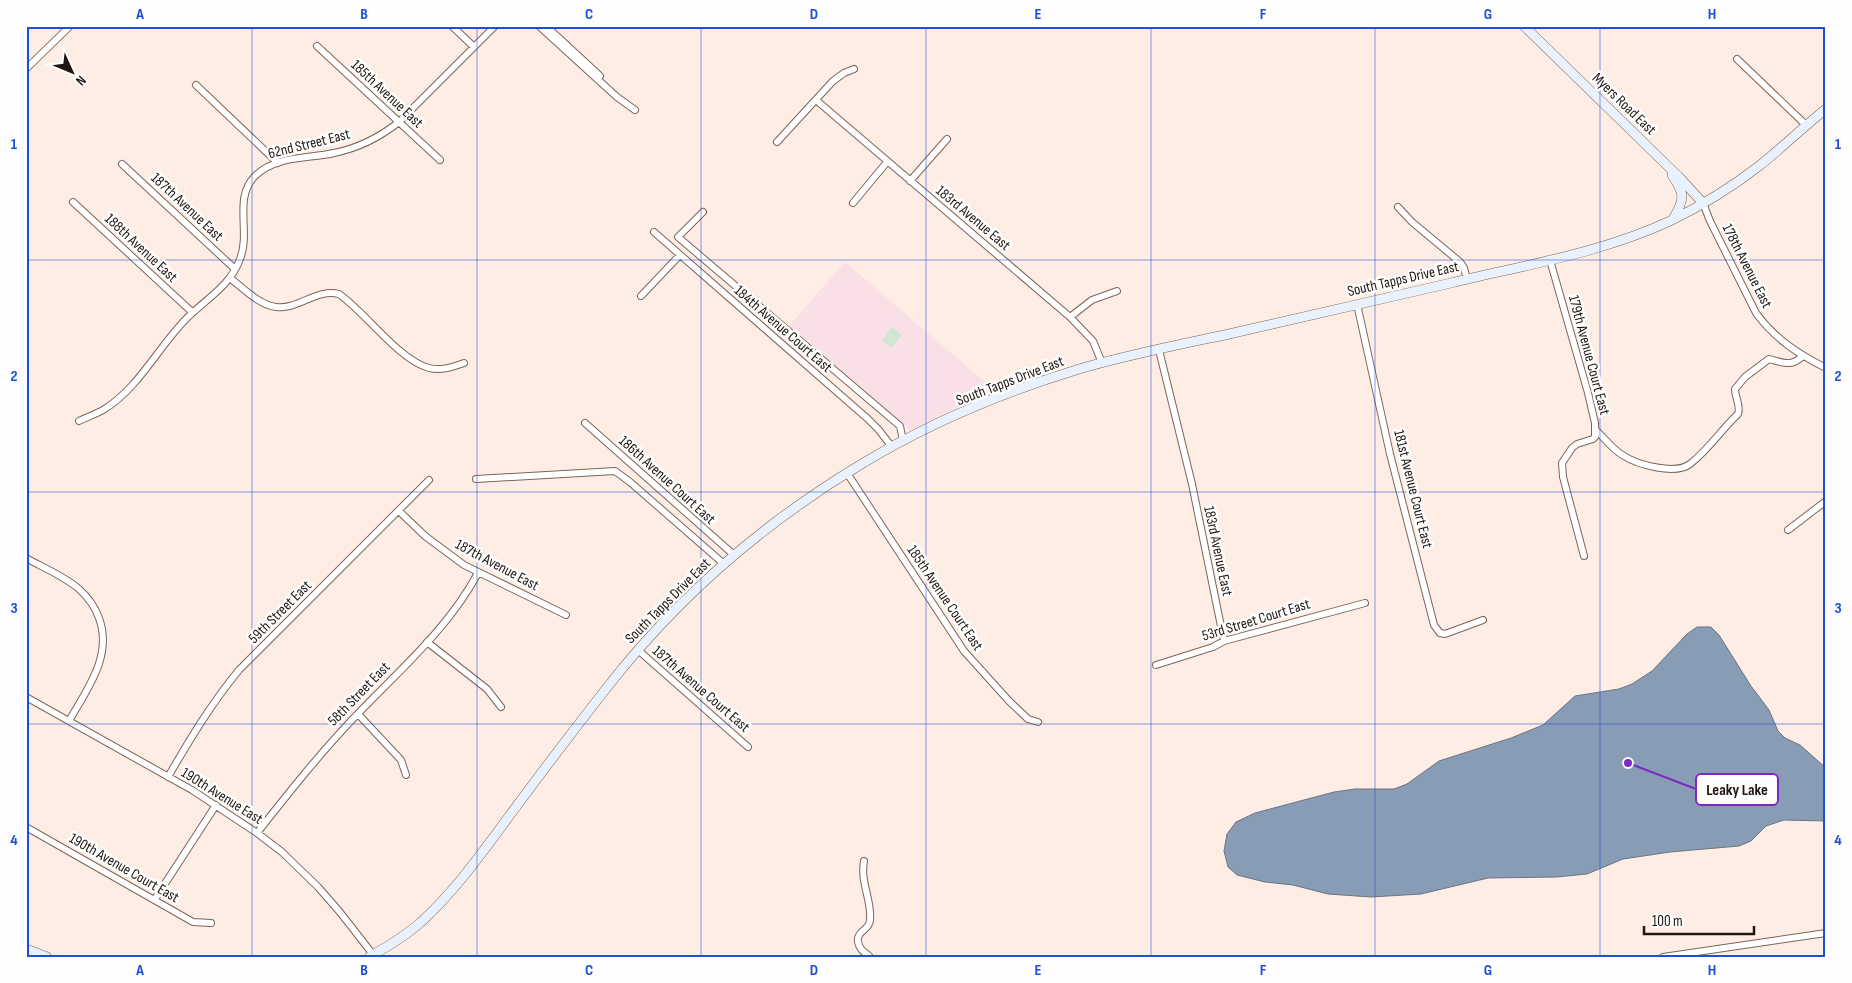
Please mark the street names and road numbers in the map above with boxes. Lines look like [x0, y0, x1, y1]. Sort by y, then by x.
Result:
street label: 185th Avenue East [347, 56, 427, 133]
street label: Myers Road East [1588, 69, 1660, 139]
street label: 62nd Street East [266, 125, 352, 163]
street label: 187th Avenue East [147, 169, 227, 246]
street label: 183rd Avenue East [932, 181, 1015, 255]
street label: 188th Avenue East [101, 209, 182, 287]
street label: 178th Avenue East [1718, 221, 1777, 312]
street label: South Tapps Drive East [1345, 257, 1461, 301]
street label: 184th Avenue Court East [730, 281, 836, 377]
street label: 179th Avenue Court East [1564, 293, 1614, 417]
street label: South Tapps Drive East [954, 352, 1067, 410]
street label: 181st Avenue Court East [1389, 428, 1437, 551]
street label: 186th Avenue Court East [615, 432, 720, 529]
street label: 183rd Avenue East [1199, 504, 1237, 598]
street label: 187th Avenue East [452, 535, 542, 595]
street label: 185th Avenue Court East [903, 542, 988, 655]
street label: South Tapps Drive East [621, 554, 715, 648]
street label: 59th Street East [244, 576, 316, 648]
street label: 53rd Street Court East [1200, 594, 1313, 645]
street label: 187th Avenue Court East [648, 641, 754, 737]
street label: 58th Street East [324, 658, 395, 730]
street label: 190th Avenue East [178, 763, 267, 829]
street label: 190th Avenue Court East [66, 829, 183, 907]

